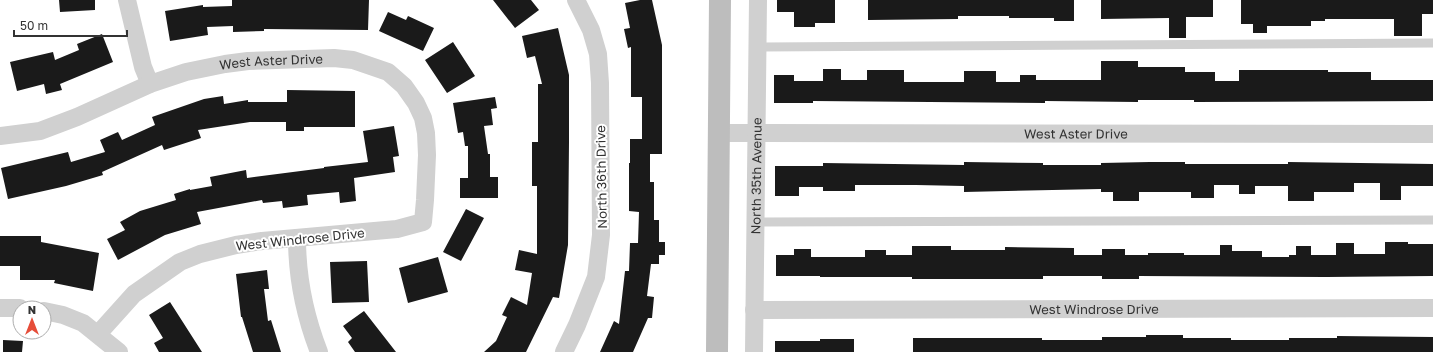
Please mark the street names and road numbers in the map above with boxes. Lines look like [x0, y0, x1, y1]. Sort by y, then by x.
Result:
street label: West Aster Drive [218, 50, 323, 73]
street label: North 35th Avenue [747, 117, 765, 235]
street label: North 36th Drive [592, 125, 610, 229]
street label: West Aster Drive [1024, 125, 1128, 142]
street label: West Windrose Drive [235, 224, 365, 254]
street label: West Windrose Drive [1029, 301, 1159, 317]

